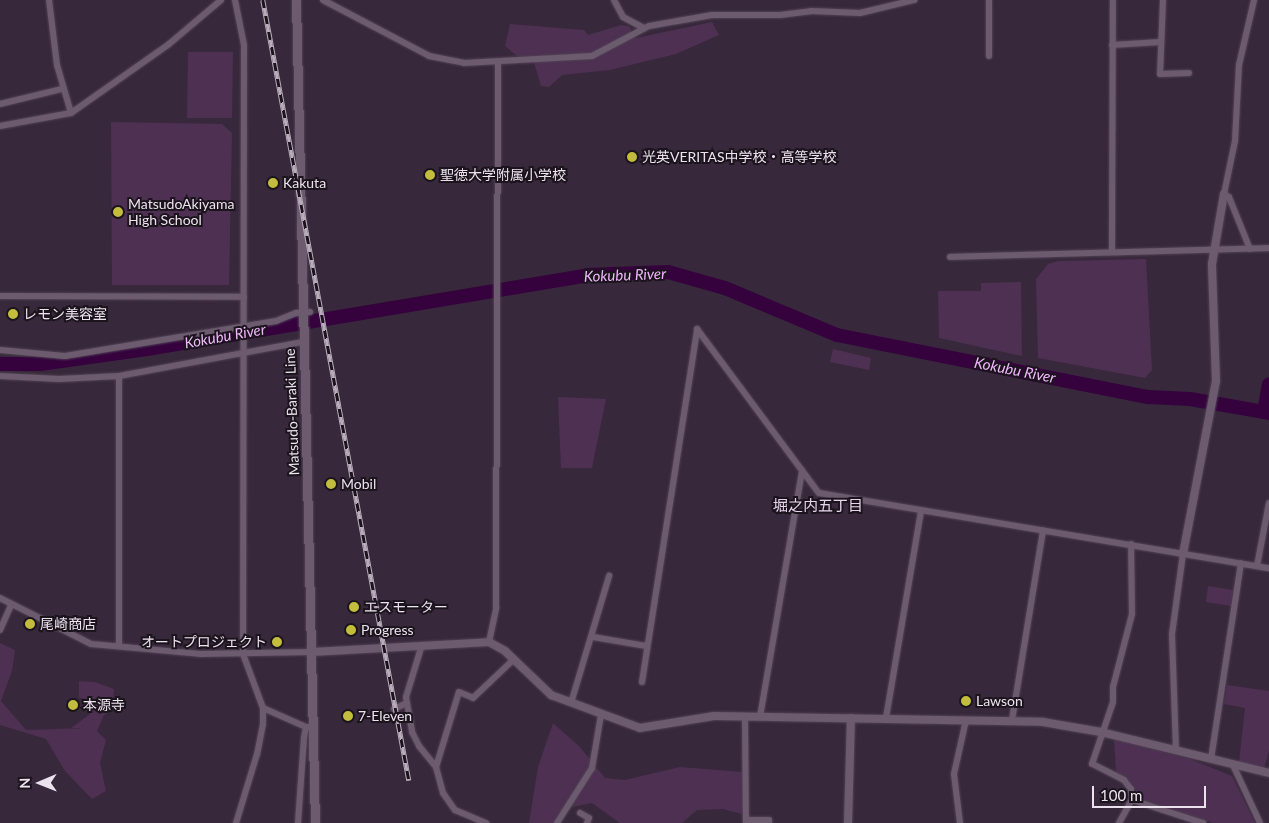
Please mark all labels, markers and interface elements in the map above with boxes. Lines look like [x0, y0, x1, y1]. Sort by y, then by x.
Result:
place label: 光英VERITAS中学校・高等学校 [642, 149, 837, 165]
marker: 光英VERITAS中学校・高等学校 [626, 151, 638, 163]
place label: 聖徳大学附属小学校 [440, 167, 566, 183]
marker: 聖徳大学附属小学校 [424, 169, 436, 181]
place label: Kakuta [283, 175, 326, 191]
marker: Kakuta [267, 177, 279, 189]
place label: MatsudoAkiyama High School [128, 196, 235, 228]
marker: MatsudoAkiyama High School [112, 206, 124, 218]
water label: Kokubu River [584, 265, 666, 285]
place label: レモン美容室 [23, 306, 107, 322]
marker: レモン美容室 [7, 308, 19, 320]
water label: Kokubu River [183, 320, 267, 352]
street label: Matsudo-Baraki Line [281, 348, 303, 476]
water label: Kokubu River [973, 353, 1057, 387]
place label: Mobil [341, 476, 376, 492]
marker: Mobil [325, 478, 337, 490]
district label: 堀之内五丁目 [773, 497, 863, 515]
place label: エスモーター [364, 599, 448, 615]
marker: エスモーター [348, 601, 360, 613]
place label: 尾崎商店 [40, 616, 96, 632]
marker: 尾崎商店 [24, 618, 36, 630]
place label: Progress [361, 622, 414, 638]
marker: Progress [345, 624, 357, 636]
place label: オートプロジェクト [141, 634, 267, 650]
marker: オートプロジェクト [271, 636, 283, 648]
place label: Lawson [976, 693, 1023, 709]
marker: Lawson [960, 695, 972, 707]
place label: 本源寺 [83, 697, 125, 713]
marker: 本源寺 [67, 699, 79, 711]
place label: 7-Eleven [358, 708, 412, 724]
marker: 7-Eleven [342, 710, 354, 722]
north arrow [15, 758, 65, 808]
scale bar [1094, 776, 1208, 808]
text: N [16, 778, 33, 789]
text: 100 m [1100, 786, 1142, 804]

